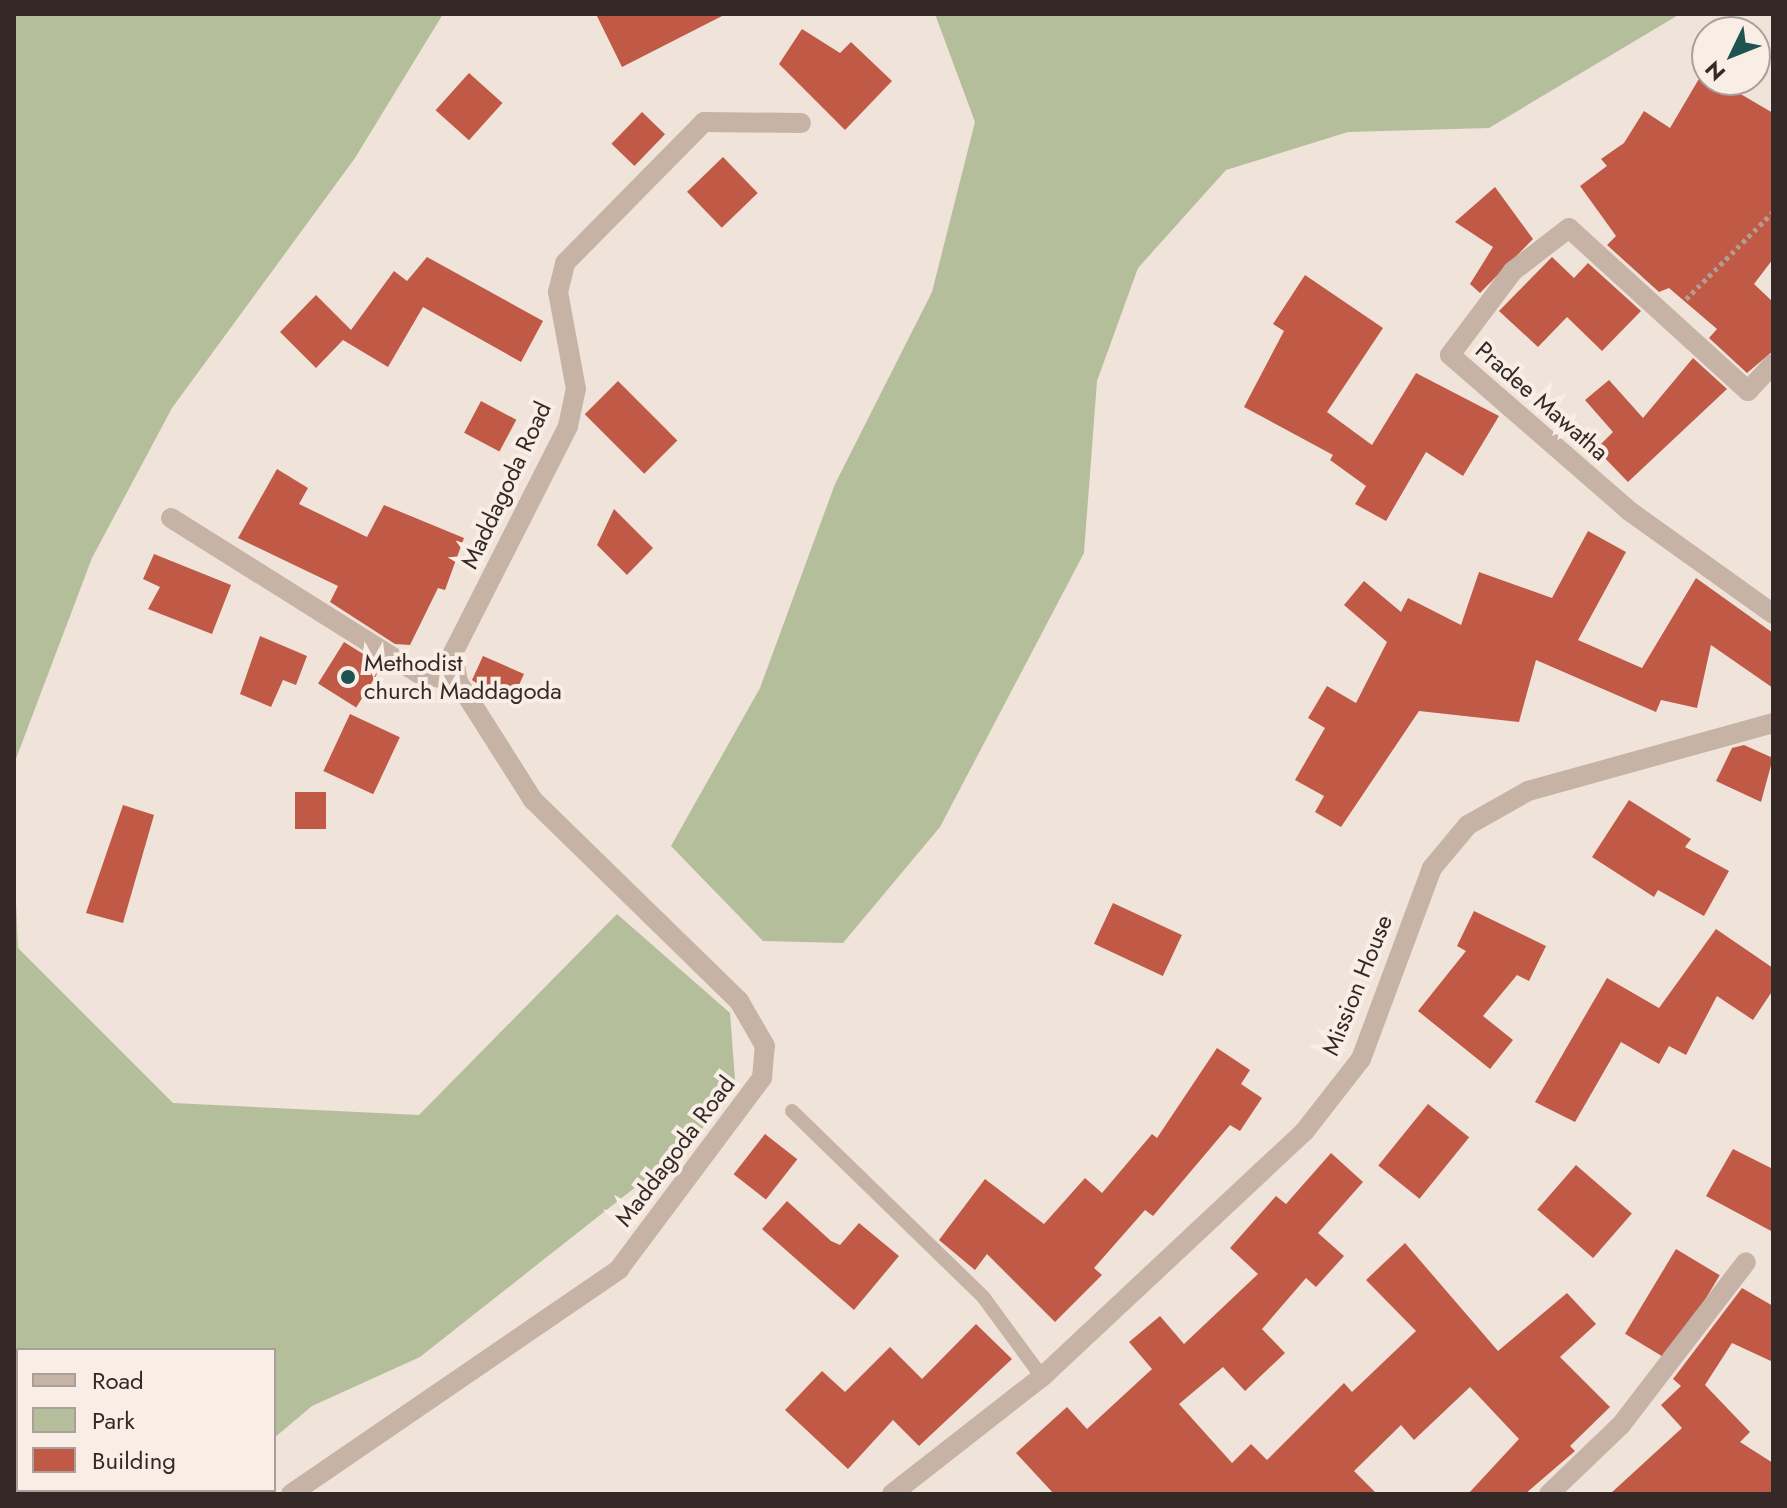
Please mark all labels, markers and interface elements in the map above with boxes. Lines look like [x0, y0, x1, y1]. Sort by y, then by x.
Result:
north arrow [1691, 16, 1771, 96]
text: N [1697, 54, 1733, 88]
street label: Pradee Mawatha [1470, 335, 1614, 467]
street label: Maddagoda Road [455, 397, 557, 573]
place label: Methodist church Maddagoda [364, 649, 562, 705]
marker: Methodist church Maddagoda [339, 668, 357, 686]
street label: Mission House [1316, 911, 1398, 1059]
street label: Maddagoda Road [609, 1070, 741, 1232]
legend [16, 1348, 276, 1492]
text: Road [92, 1363, 144, 1398]
text: Park [92, 1403, 135, 1438]
text: Building [92, 1443, 176, 1478]

